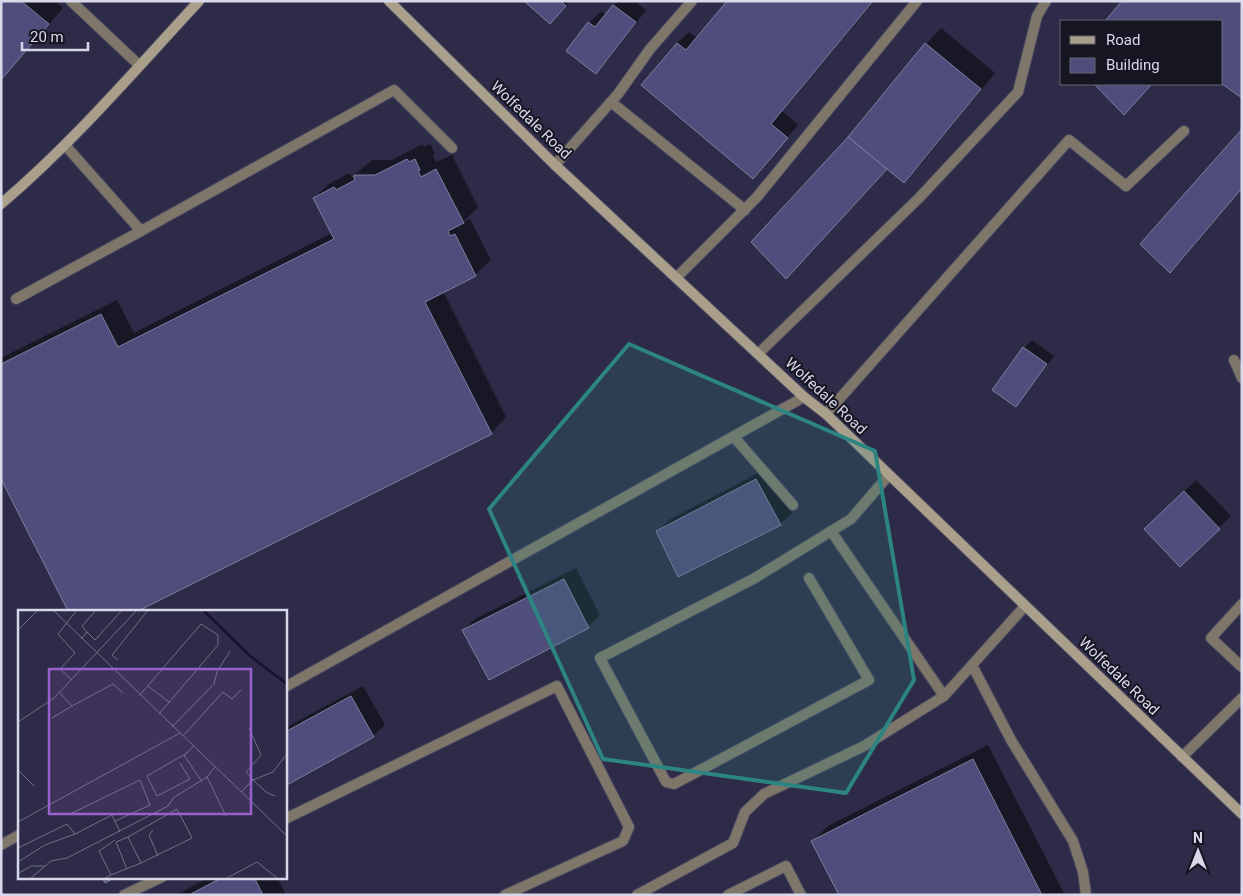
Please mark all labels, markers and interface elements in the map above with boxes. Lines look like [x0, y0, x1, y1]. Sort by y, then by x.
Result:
scale bar [22, 20, 89, 52]
legend [1060, 20, 1223, 85]
text: 20 m [30, 28, 64, 46]
text: Road [1106, 31, 1140, 49]
text: Building [1106, 56, 1160, 74]
street label: Wolfedale Road [487, 77, 575, 163]
street label: Wolfedale Road [782, 354, 870, 438]
inset map [18, 610, 286, 878]
street label: Wolfedale Road [1075, 633, 1163, 719]
north arrow [1173, 826, 1223, 876]
text: N [1193, 830, 1203, 846]

